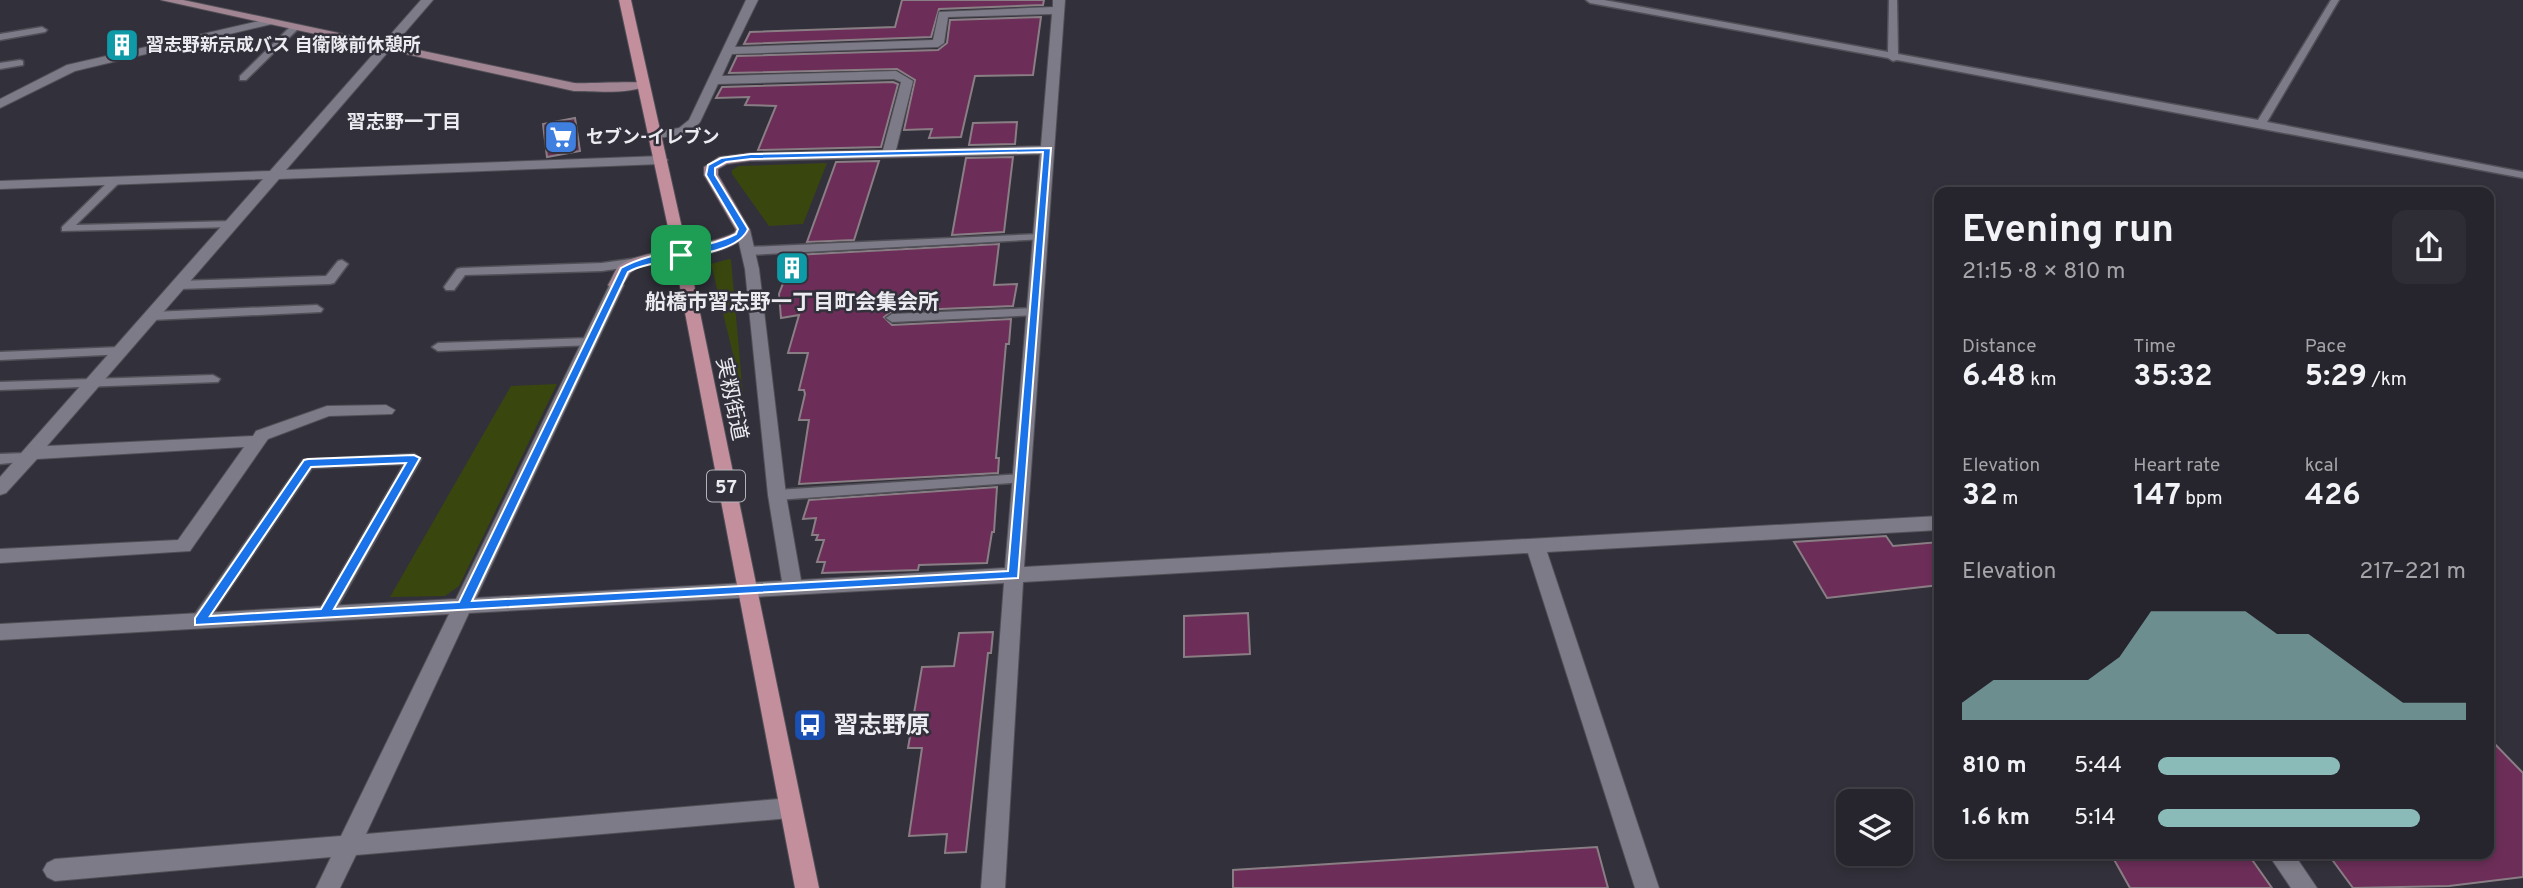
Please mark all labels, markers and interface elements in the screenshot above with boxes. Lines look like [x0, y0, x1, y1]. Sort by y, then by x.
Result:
building icon: 習志野新京成バス 自衛隊前休憩所 [103, 26, 141, 64]
place label: 習志野新京成バス 自衛隊前休憩所 [146, 34, 421, 58]
district label: 習志野一丁目 [347, 111, 461, 135]
supermarket icon: セブン-イレブン [542, 118, 580, 156]
place label: セブン-イレブン [586, 127, 719, 150]
text: Evening run [1962, 207, 2174, 256]
button: share [2392, 210, 2466, 284]
pin [651, 225, 711, 285]
icon: arrive [662, 236, 700, 274]
building icon: 船橋市習志野一丁目町会集会所 [773, 249, 811, 287]
text: 21:15 · 8 × 810 m [1962, 258, 2125, 287]
place label: 船橋市習志野一丁目町会集会所 [645, 290, 939, 317]
text: Distance [1962, 335, 2037, 359]
text: Time [2133, 335, 2176, 359]
text: Pace [2305, 335, 2346, 359]
street label: 実籾街道 [709, 355, 752, 443]
text: 6.48 [1962, 359, 2026, 396]
text: 35:32 [2133, 359, 2213, 396]
text: 5:29 [2305, 359, 2367, 396]
text: km [2026, 368, 2057, 392]
text: /km [2367, 368, 2407, 392]
text: Elevation [1962, 454, 2040, 478]
text: Heart rate [2133, 454, 2220, 478]
text: kcal [2305, 454, 2338, 478]
road number: 57 [707, 471, 745, 502]
text: 32 [1962, 478, 1998, 515]
text: 147 [2133, 478, 2181, 515]
text: 426 [2305, 478, 2361, 515]
text: m [1998, 487, 2018, 511]
text: bpm [2181, 487, 2223, 511]
text: Elevation [1962, 558, 2057, 587]
text: 217–221 m [2359, 558, 2466, 587]
bus stop icon: 習志野原 [791, 706, 829, 744]
place label: 習志野原 [834, 712, 930, 742]
text: 810 m [1962, 752, 2027, 781]
text: 5:44 [2074, 752, 2122, 781]
map controls [1836, 789, 1913, 866]
button: layers [1836, 789, 1913, 866]
text: 1.6 km [1962, 804, 2030, 833]
text: 5:14 [2074, 804, 2116, 833]

